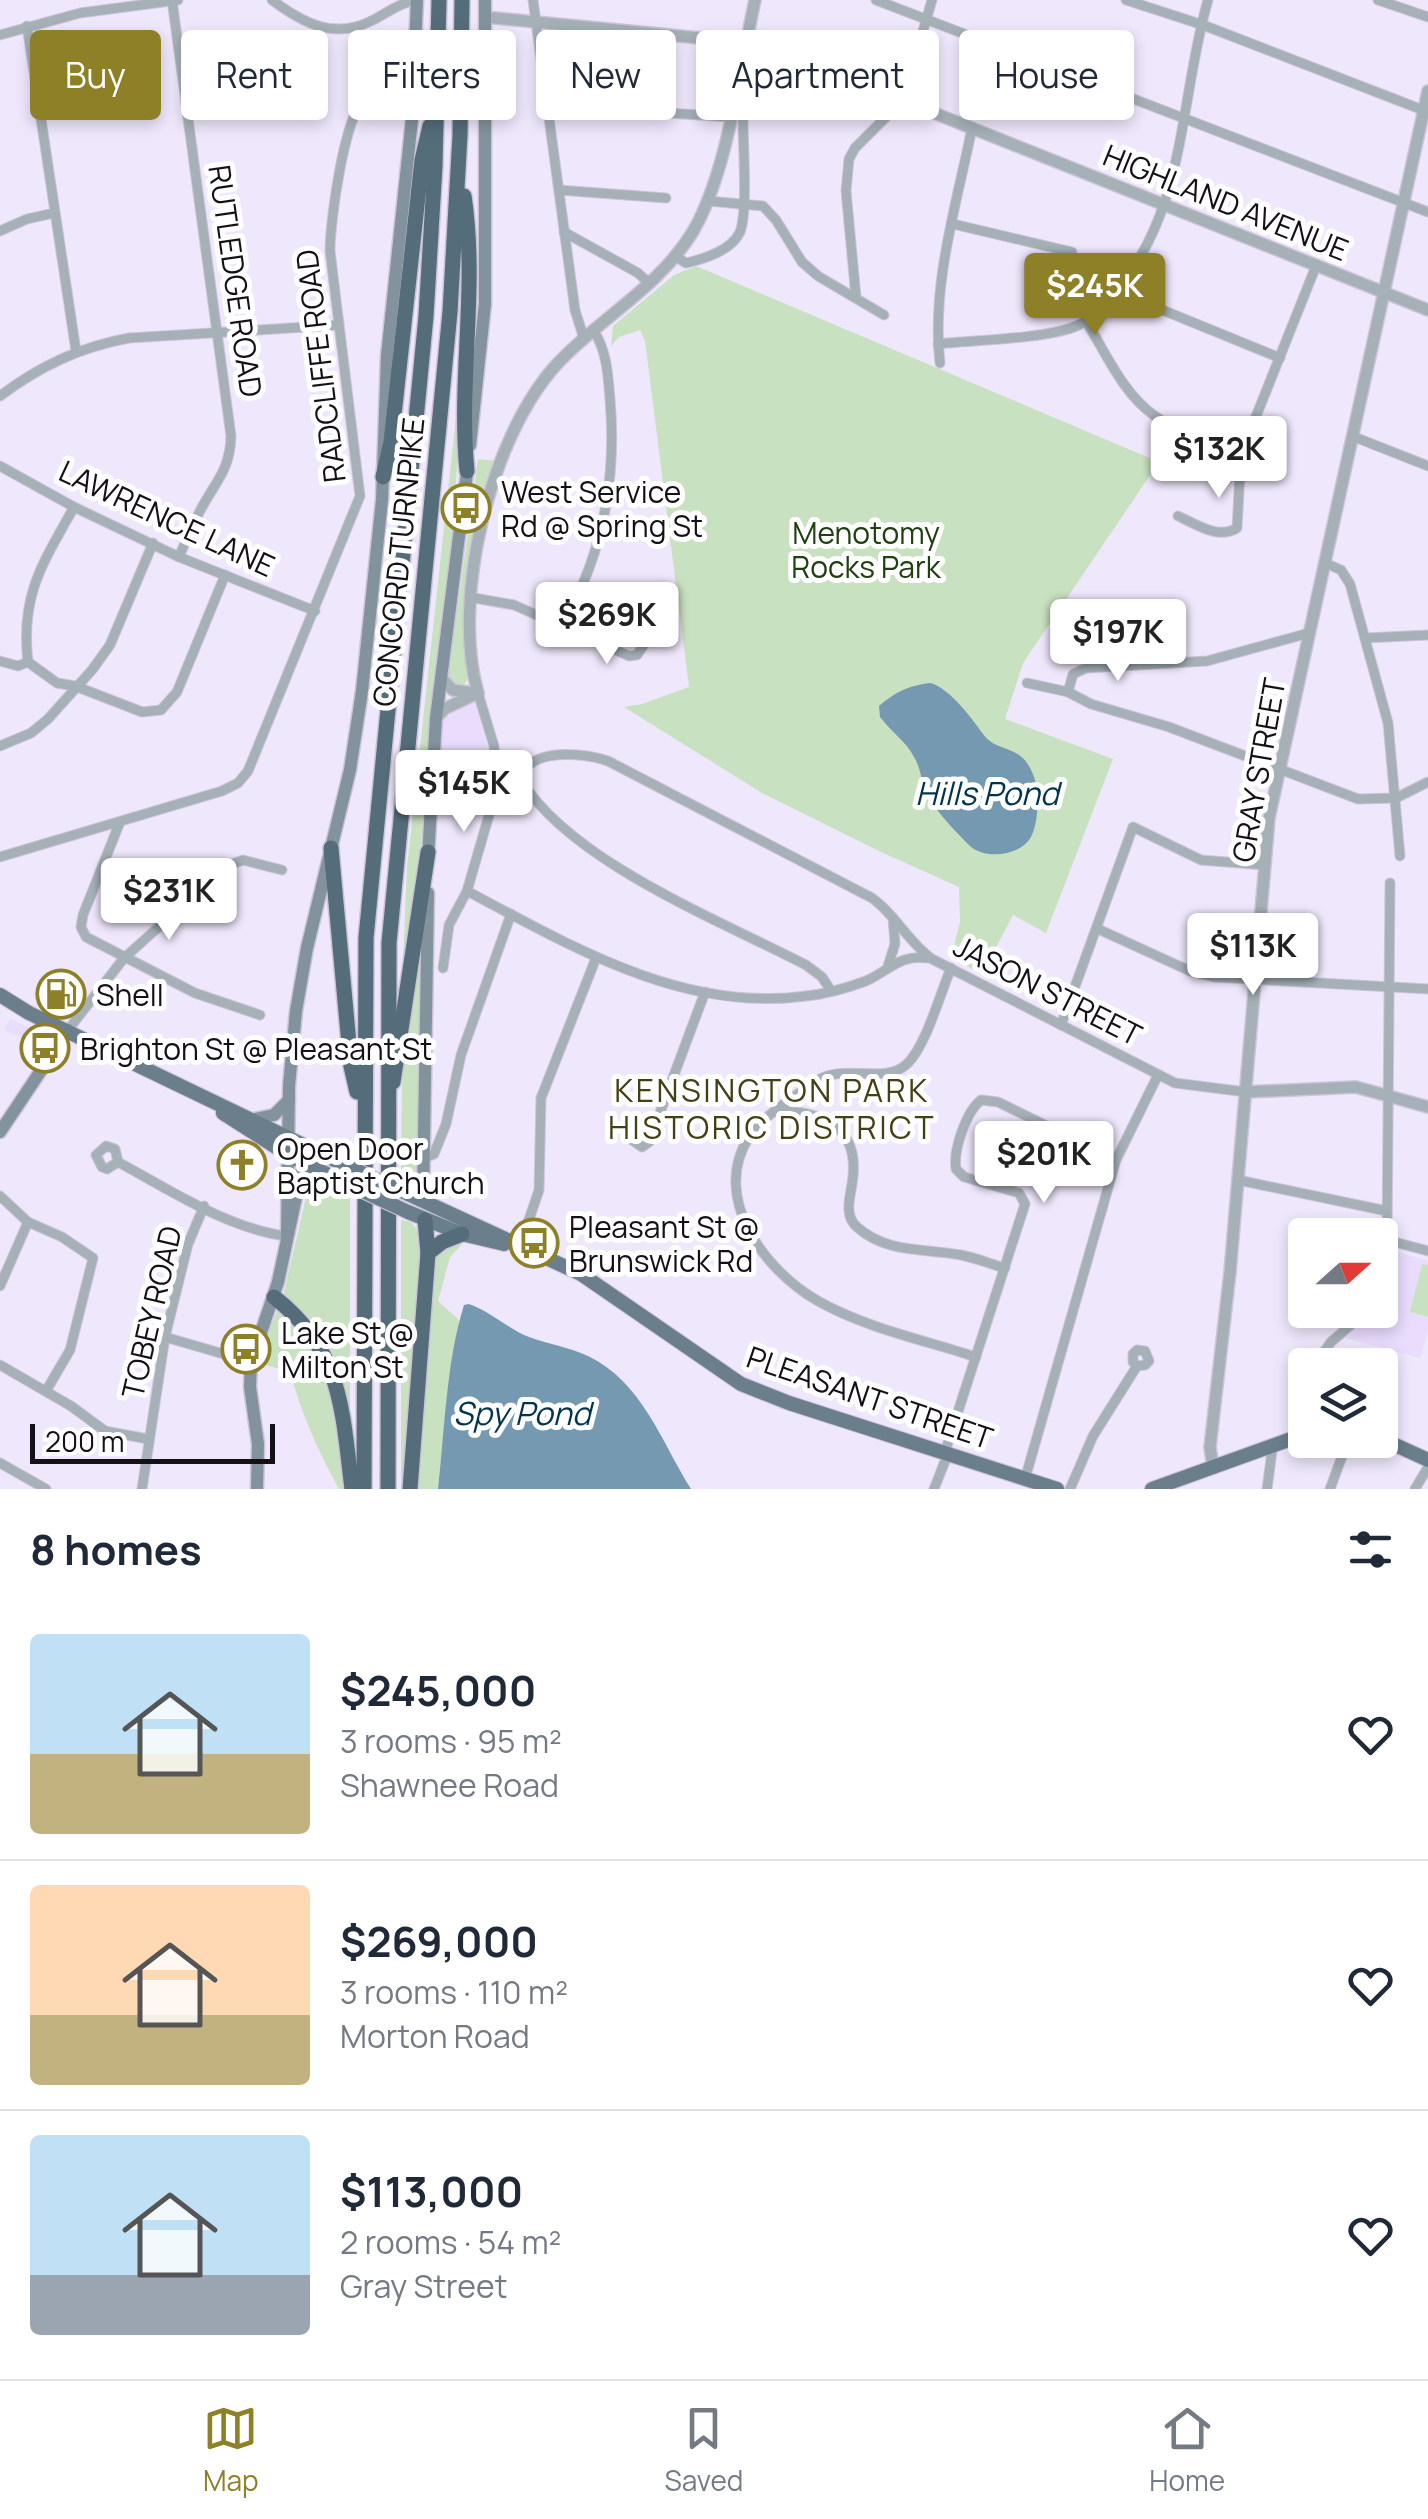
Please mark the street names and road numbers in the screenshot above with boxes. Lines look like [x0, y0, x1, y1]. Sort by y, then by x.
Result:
street label: HIGHLAND AVENUE [1097, 134, 1355, 270]
street label: RUTLEDGE ROAD [199, 162, 273, 400]
street label: RADCLIFFE ROAD [285, 247, 355, 485]
street label: CONCORD TURNPIKE [362, 415, 434, 709]
street label: LAWRENCE LANE [53, 450, 281, 586]
street label: GRAY STREET [1222, 675, 1294, 865]
street label: JASON STREET [947, 925, 1149, 1055]
street label: TOBEY ROAD [111, 1222, 191, 1402]
street label: PLEASANT STREET [742, 1336, 998, 1458]

